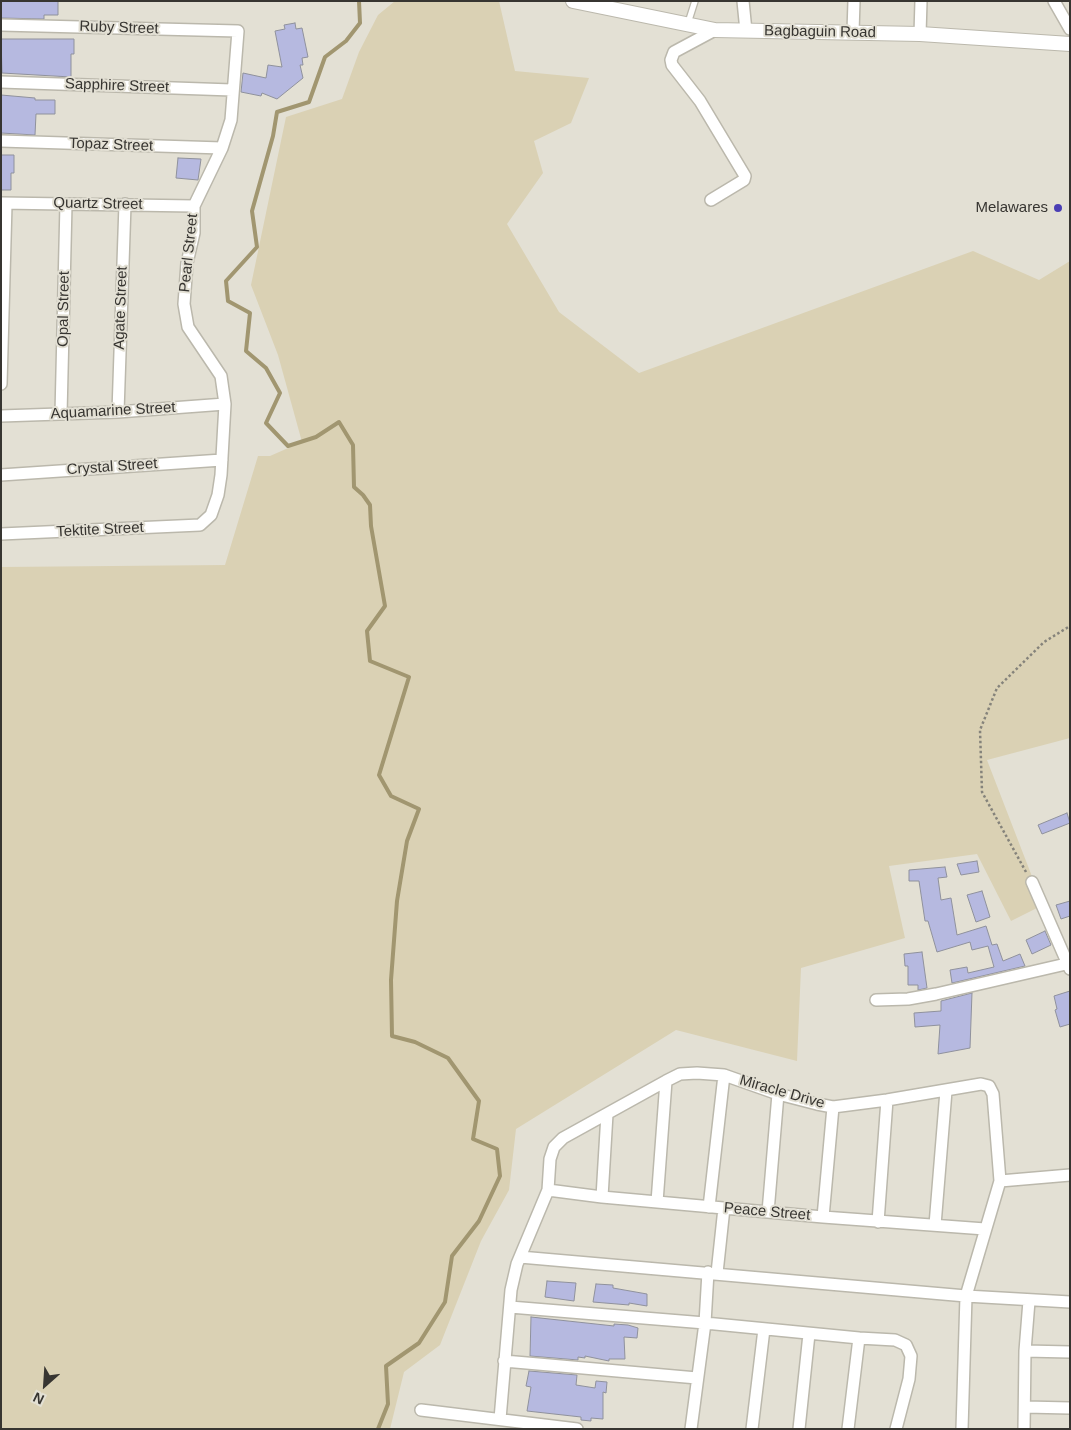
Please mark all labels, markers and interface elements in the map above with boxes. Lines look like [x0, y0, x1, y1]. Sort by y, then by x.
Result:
street label: Ruby Street [79, 18, 159, 38]
street label: Bagbaguin Road [764, 22, 876, 42]
street label: Sapphire Street [65, 75, 169, 97]
street label: Topaz Street [69, 135, 153, 155]
street label: Quartz Street [53, 194, 143, 214]
place label: Melawares [975, 199, 1048, 217]
marker: Melawares [1052, 202, 1064, 214]
street label: Pearl Street [176, 213, 202, 293]
street label: Agate Street [111, 266, 131, 350]
street label: Opal Street [54, 271, 74, 347]
street label: Aquamarine Street [50, 399, 176, 423]
street label: Crystal Street [66, 455, 158, 479]
street label: Tektite Street [56, 519, 144, 541]
street label: Miracle Drive [737, 1071, 827, 1113]
street label: Peace Street [723, 1199, 811, 1225]
north arrow [20, 1360, 70, 1410]
text: N [30, 1389, 46, 1408]

